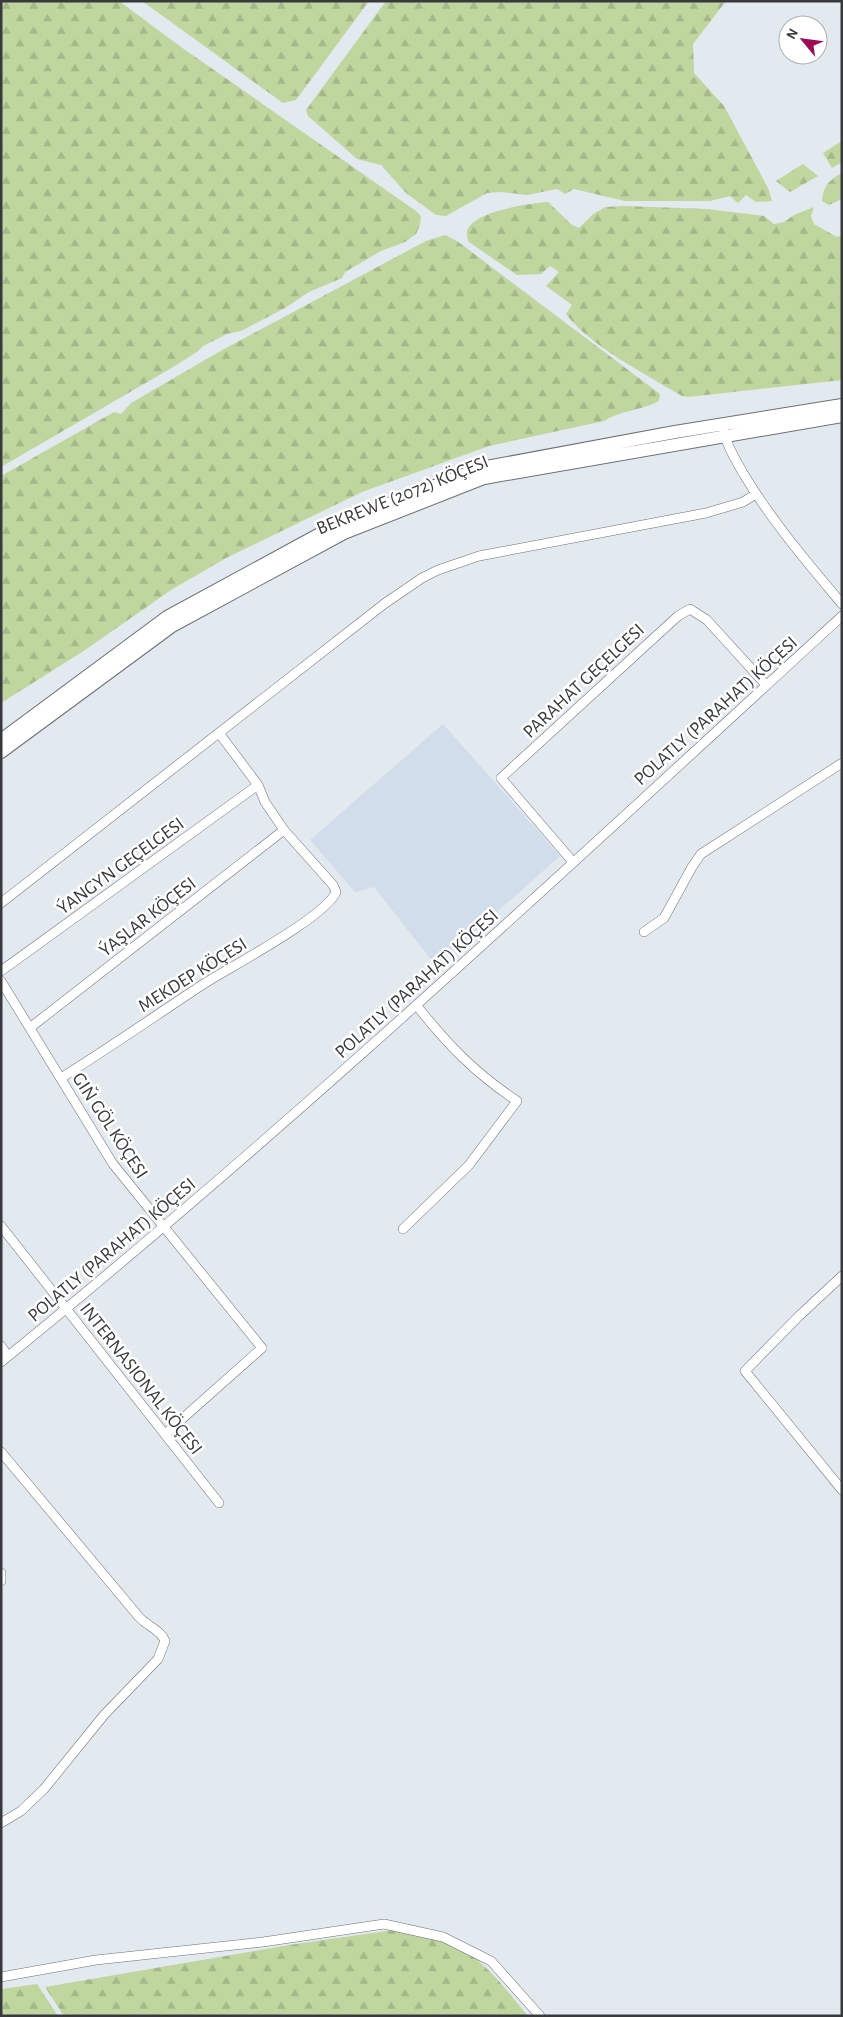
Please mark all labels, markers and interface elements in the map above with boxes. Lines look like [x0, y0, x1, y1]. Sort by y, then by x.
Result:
north arrow [778, 15, 828, 65]
text: N [784, 27, 801, 42]
street label: BEKREWE (2072) KÖÇESI [314, 451, 491, 539]
street label: PARAHAT GEÇELGESI [520, 620, 648, 742]
street label: POLATLY (PARAHAT) KÖÇESI [630, 632, 801, 789]
street label: ÝANGYN GEÇELGESI [53, 812, 188, 918]
street label: ÝAŞLAR KÖÇESI [95, 872, 200, 961]
street label: POLATLY (PARAHAT) KÖÇESI [331, 905, 502, 1062]
street label: MEKDEP KÖÇESI [135, 933, 250, 1016]
street label: GIŇ GÖL KÖÇESI [68, 1068, 153, 1182]
street label: POLATLY (PARAHAT) KÖÇESI [24, 1174, 199, 1326]
street label: INTERNASIONAL KÖÇESI [76, 1299, 207, 1458]

